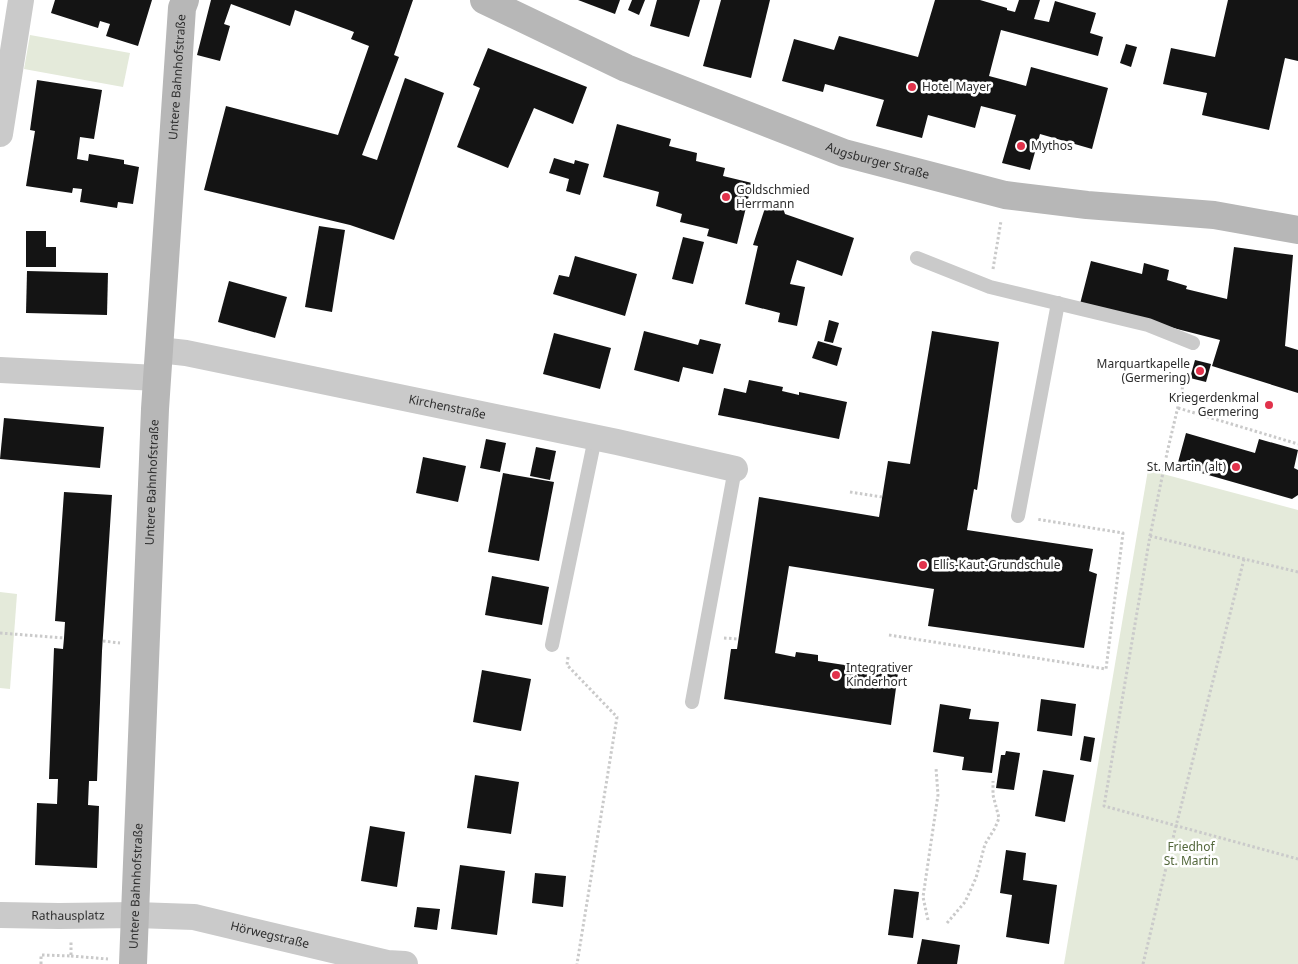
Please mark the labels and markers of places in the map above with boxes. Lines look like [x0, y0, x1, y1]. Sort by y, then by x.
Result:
place label: Hotel Mayer [922, 78, 991, 95]
marker: Hotel Mayer [906, 81, 918, 93]
place label: Mythos [1031, 137, 1073, 154]
marker: Mythos [1015, 140, 1027, 152]
place label: Goldschmied Herrmann [736, 181, 810, 212]
marker: Goldschmied Herrmann [720, 191, 732, 203]
place label: Marquartkapelle (Germering) [1097, 355, 1190, 386]
marker: Marquartkapelle (Germering) [1194, 365, 1206, 377]
place label: Kriegerdenkmal Germering [1169, 389, 1259, 420]
marker: Kriegerdenkmal Germering [1263, 399, 1275, 411]
place label: St. Martin (alt) [1147, 458, 1226, 475]
marker: St. Martin (alt) [1230, 461, 1242, 473]
place label: Ellis-Kaut-Grundschule [933, 556, 1061, 573]
marker: Ellis-Kaut-Grundschule [917, 559, 929, 571]
place label: Integrativer Kinderhort [846, 659, 913, 690]
marker: Integrativer Kinderhort [830, 669, 842, 681]

